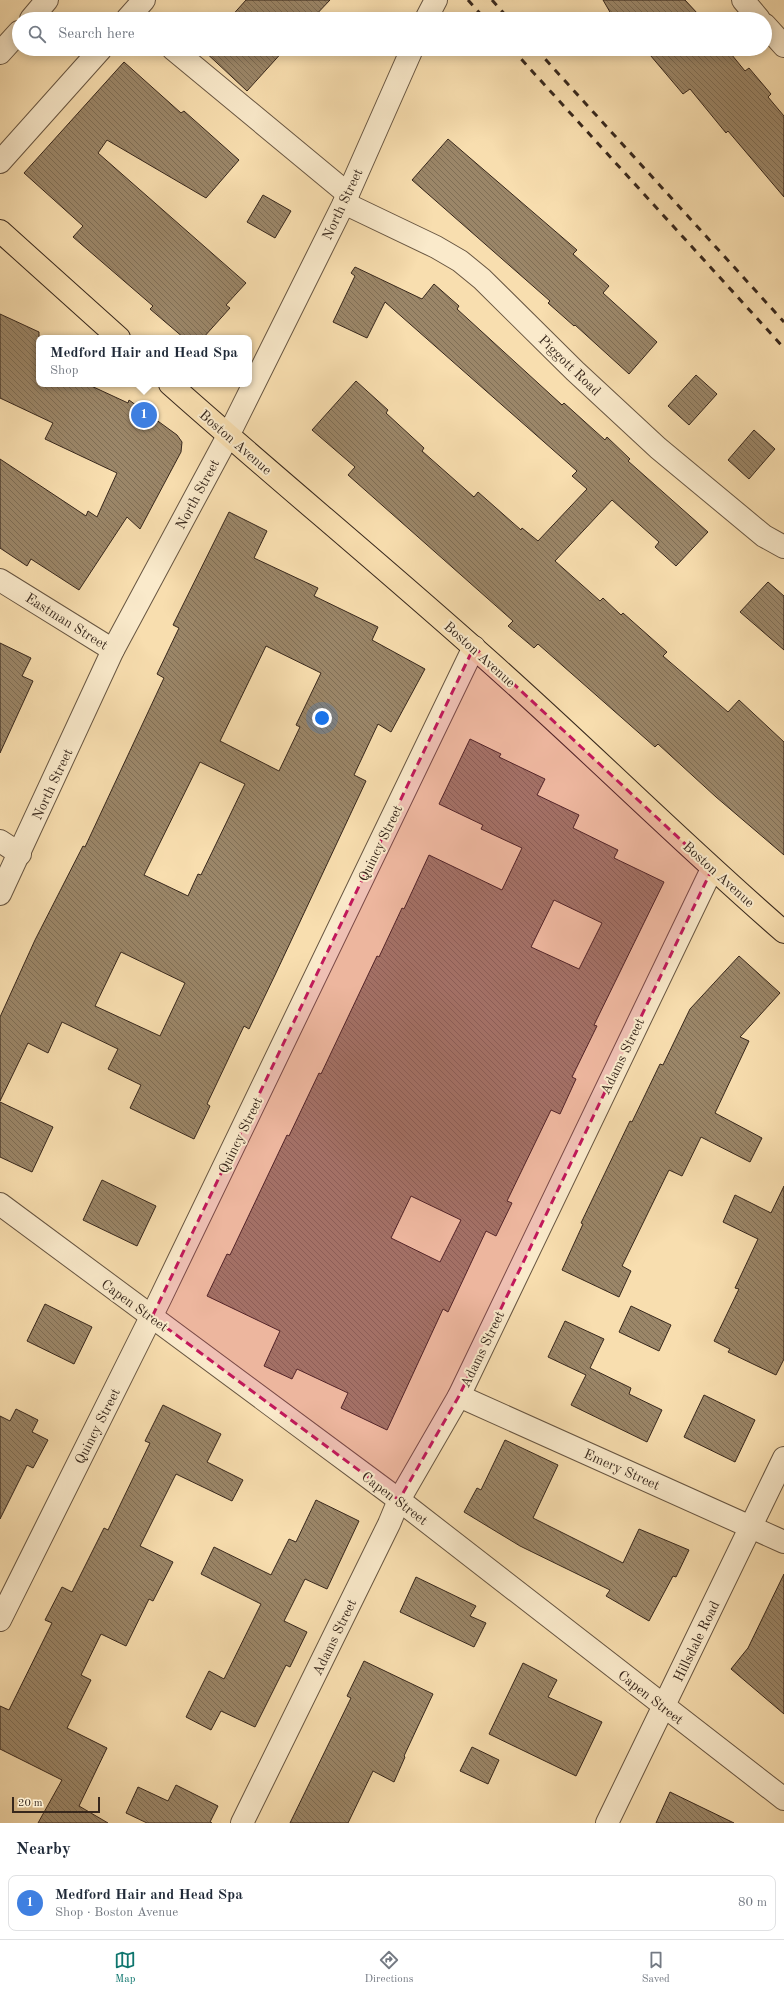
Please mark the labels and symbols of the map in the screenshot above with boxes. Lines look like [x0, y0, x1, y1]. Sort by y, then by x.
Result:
street label: North Street [320, 166, 366, 242]
street label: Piggott Road [536, 333, 603, 399]
pin: 1 [131, 400, 157, 430]
street label: Boston Avenue [197, 408, 274, 478]
street label: North Street [174, 457, 222, 532]
street label: Eastman Street [23, 591, 110, 653]
street label: Boston Avenue [441, 619, 518, 690]
your location [312, 708, 332, 728]
street label: North Street [30, 746, 76, 822]
street label: Quincy Street [356, 803, 405, 884]
street label: Boston Avenue [680, 839, 757, 910]
street label: Adams Street [598, 1016, 647, 1097]
street label: Quincy Street [216, 1095, 265, 1176]
street label: Capen Street [99, 1277, 170, 1335]
street label: Adams Street [458, 1309, 507, 1390]
street label: Quincy Street [73, 1386, 123, 1467]
street label: Emery Street [582, 1447, 662, 1493]
street label: Capen Street [359, 1470, 430, 1528]
street label: Adams Street [310, 1597, 359, 1678]
street label: Hillsdale Road [671, 1599, 722, 1684]
street label: Capen Street [615, 1668, 686, 1728]
scale bar [12, 1795, 100, 1814]

